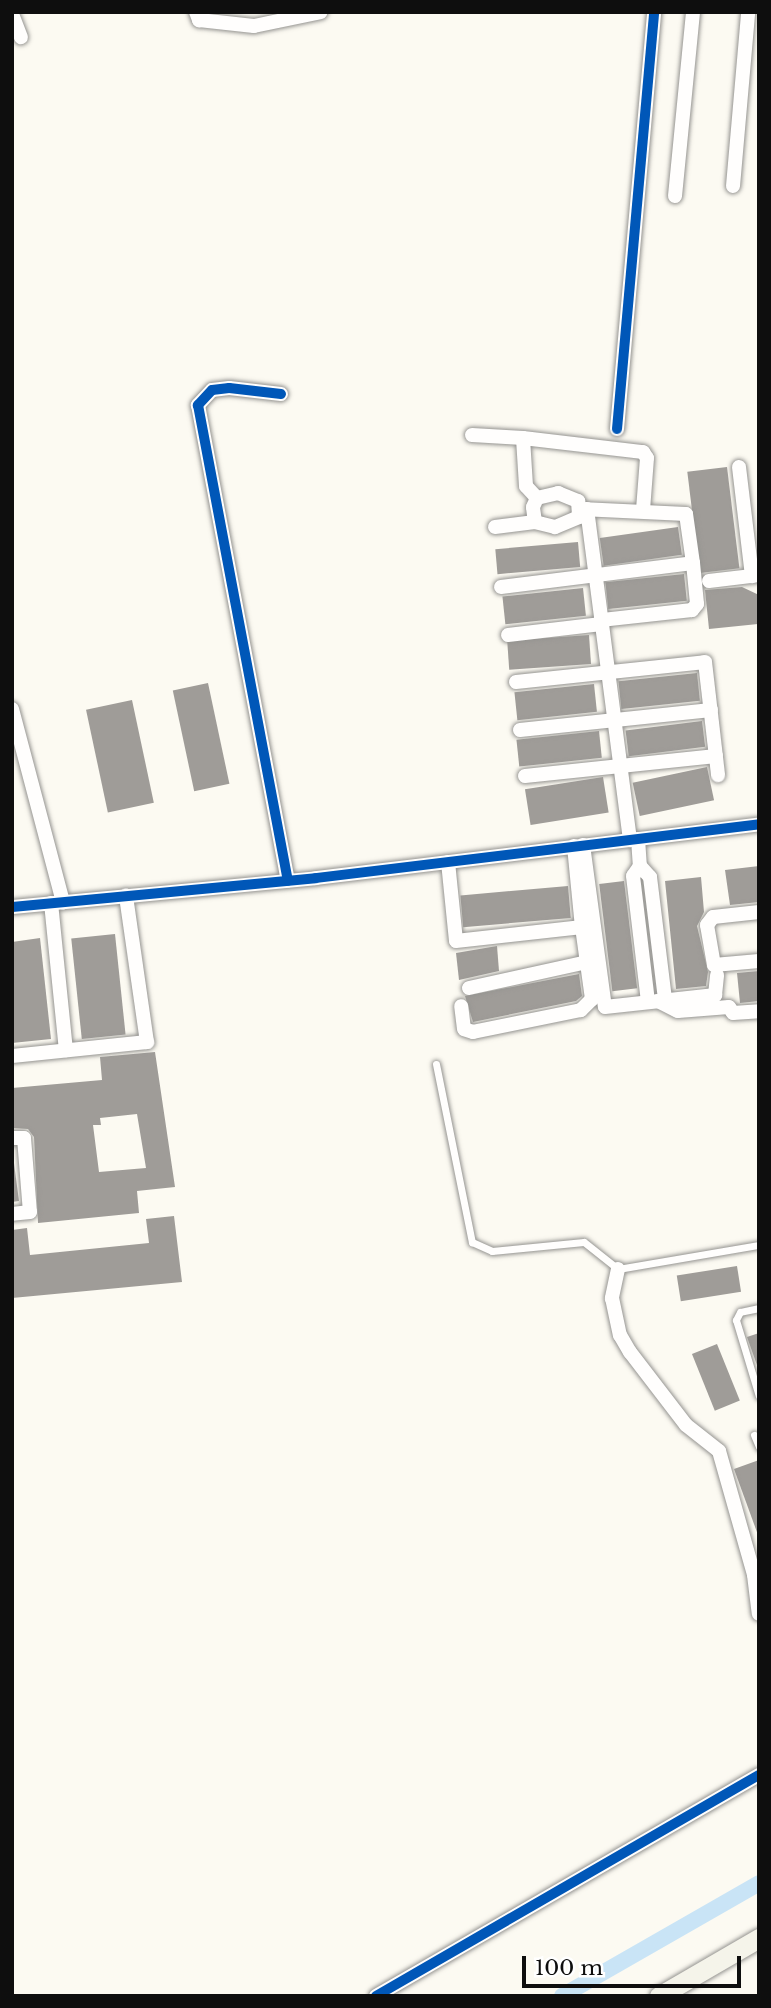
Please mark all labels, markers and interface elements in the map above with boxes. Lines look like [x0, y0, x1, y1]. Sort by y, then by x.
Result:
scale bar [526, 1941, 745, 1985]
text: 100 m [535, 1955, 603, 1981]

